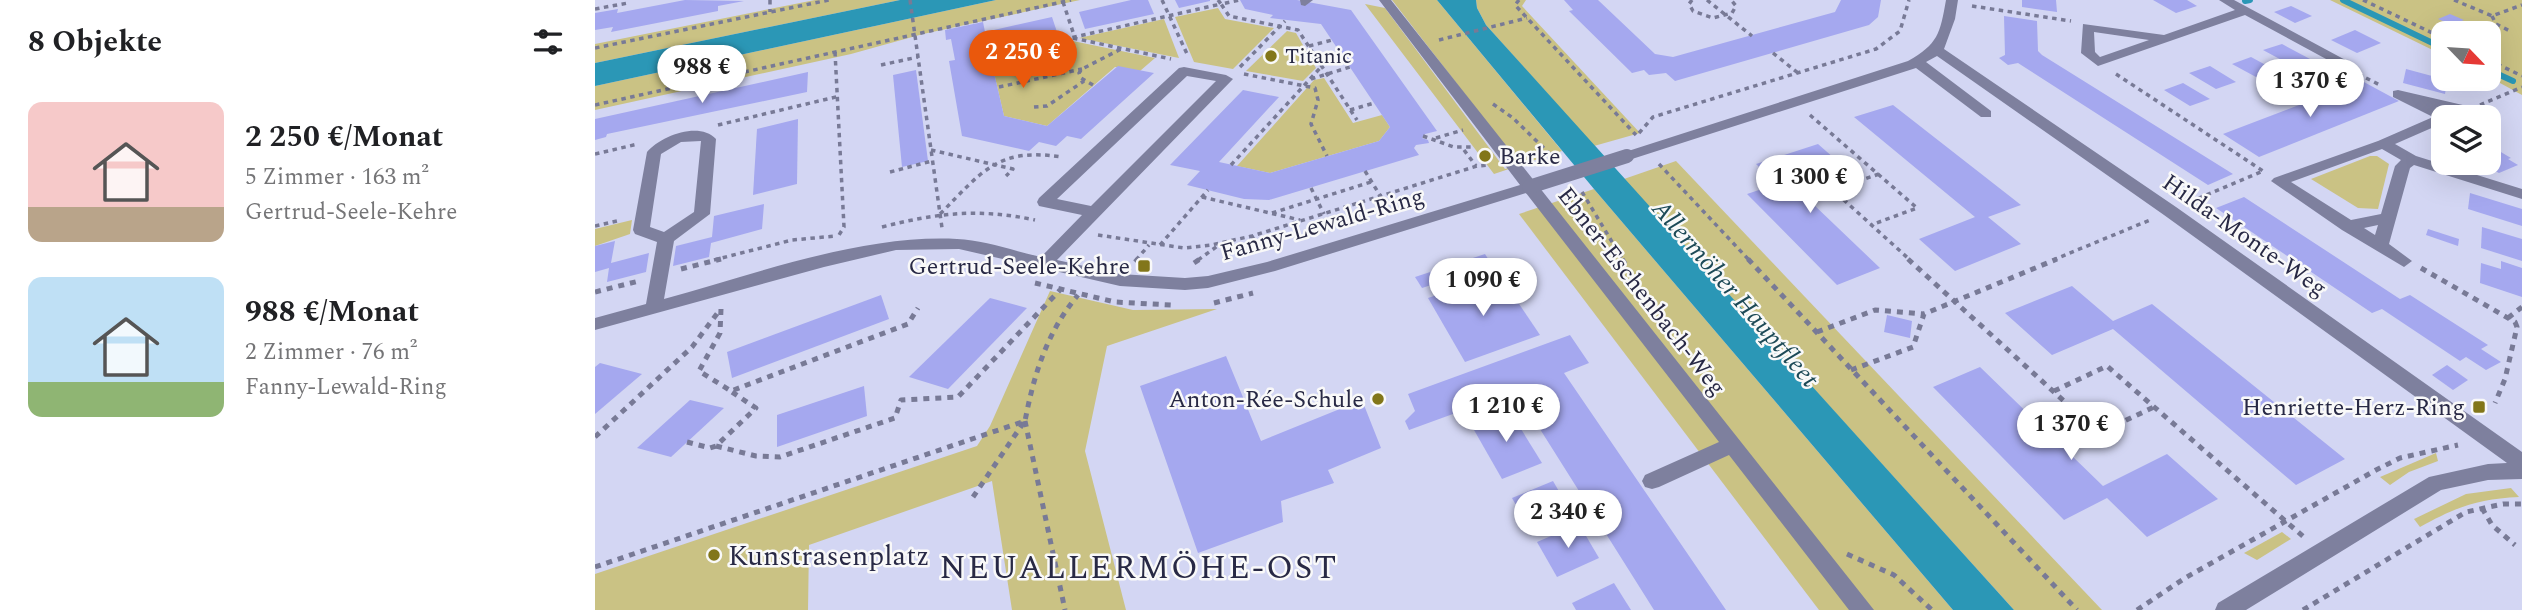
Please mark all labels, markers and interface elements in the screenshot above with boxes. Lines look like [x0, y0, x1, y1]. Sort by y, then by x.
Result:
text: 8 Objekte [28, 19, 162, 65]
north arrow [2431, 21, 2501, 91]
map controls [2431, 21, 2501, 175]
icon: filters [529, 23, 567, 61]
pin: 2 250 € [958, 31, 1088, 90]
text: 2 250 € [985, 35, 1061, 70]
place label: Titanic [1285, 41, 1352, 73]
pin: 988 € [653, 46, 751, 105]
marker: Titanic [1263, 48, 1279, 64]
text: 988 € [673, 50, 731, 85]
pin: 1 370 € [2245, 60, 2375, 119]
text: 1 370 € [2272, 64, 2348, 99]
button: layers [2431, 105, 2501, 175]
text: 2 250 €/Monat [245, 114, 443, 160]
icon: home [84, 130, 168, 214]
place label: Barke [1499, 139, 1561, 175]
marker: Barke [1477, 148, 1493, 164]
pin: 1 300 € [1745, 156, 1875, 215]
text: 5 Zimmer · 163 m² [245, 160, 429, 195]
text: 1 300 € [1772, 160, 1848, 195]
street label: Hilda-Monte-Weg [2155, 165, 2334, 306]
street label: Fanny-Lewald-Ring [1216, 179, 1428, 271]
street label: Ebner-Eschenbach-Weg [1548, 179, 1734, 404]
water label: Allermöher Hauptfleet [1641, 190, 1829, 397]
text: Gertrud-Seele-Kehre [245, 195, 457, 230]
place label: Gertrud-Seele-Kehre [908, 249, 1130, 285]
marker: Gertrud-Seele-Kehre [1136, 258, 1152, 274]
pin: 1 090 € [1418, 258, 1548, 318]
text: 1 090 € [1445, 263, 1521, 298]
text: 988 €/Monat [245, 289, 419, 335]
icon: home [84, 305, 168, 389]
text: 2 Zimmer · 76 m² [245, 335, 417, 370]
text: Fanny-Lewald-Ring [245, 370, 447, 405]
place label: Anton-Rée-Schule [1168, 382, 1364, 418]
pin: 1 210 € [1441, 384, 1571, 444]
text: 1 210 € [1468, 389, 1544, 424]
place label: Henriette-Herz-Ring [2242, 390, 2465, 426]
marker: Anton-Rée-Schule [1370, 391, 1386, 407]
marker: Henriette-Herz-Ring [2471, 399, 2487, 415]
pin: 1 370 € [2006, 402, 2136, 462]
text: 1 370 € [2033, 407, 2109, 442]
pin: 2 340 € [1503, 490, 1633, 550]
text: 2 340 € [1530, 495, 1606, 530]
place label: Kunstrasenplatz [728, 535, 930, 578]
district label: NEUALLERMÖHE-OST [939, 543, 1339, 593]
marker: Kunstrasenplatz [706, 547, 722, 563]

